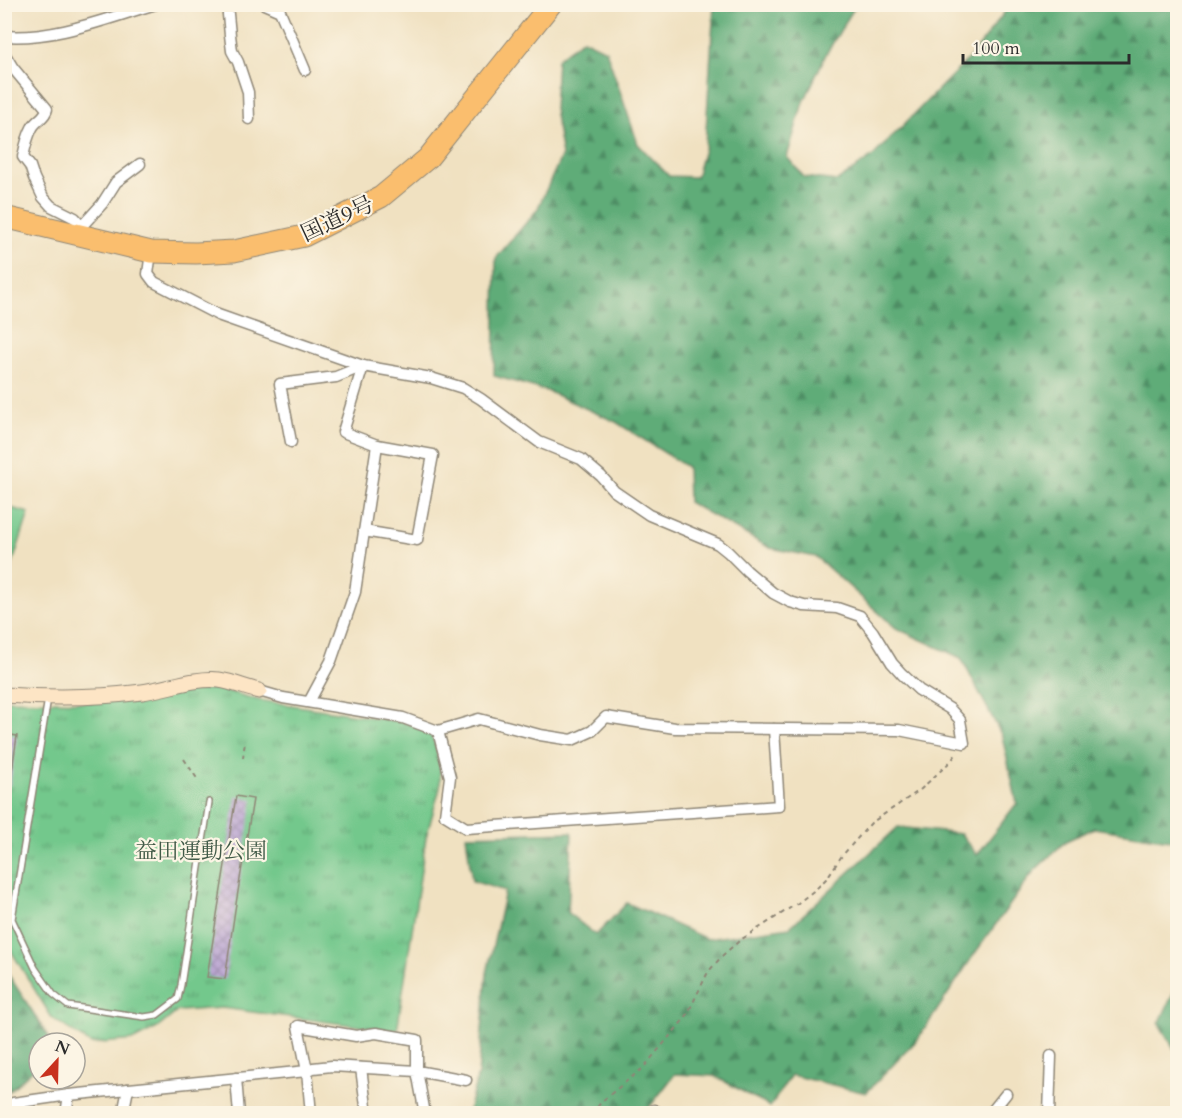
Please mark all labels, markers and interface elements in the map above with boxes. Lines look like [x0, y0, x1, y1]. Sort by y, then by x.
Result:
scale bar [963, 27, 1130, 65]
text: 100 m [972, 36, 1020, 61]
street label: 国道9号 [296, 189, 379, 249]
park label: 益田運動公園 [135, 836, 267, 866]
north arrow [27, 1031, 87, 1091]
text: N [52, 1035, 73, 1061]

